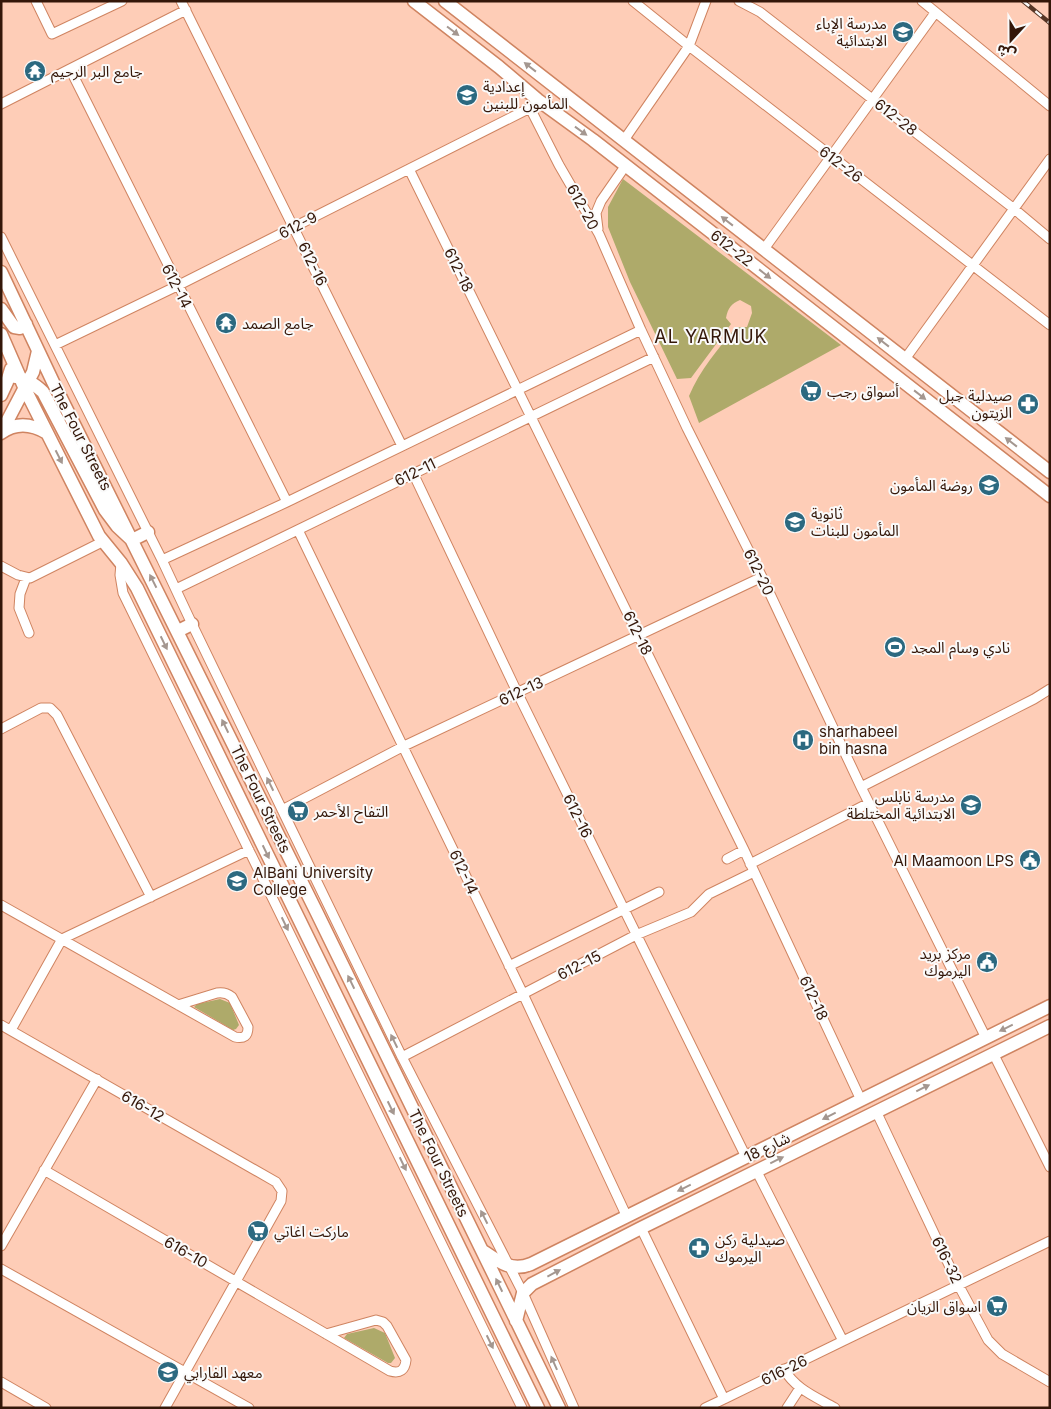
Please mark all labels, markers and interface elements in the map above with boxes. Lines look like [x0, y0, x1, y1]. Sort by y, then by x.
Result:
place label: مدرسة الإباء الابتدائية [816, 14, 887, 50]
north arrow [986, 15, 1036, 65]
school or university icon: مدرسة الإباء الابتدائية [891, 20, 915, 44]
one-way arrow [446, 26, 459, 37]
text: ش [994, 41, 1018, 64]
temple icon: جامع البر الرحيم [23, 59, 47, 83]
place label: جامع البر الرحيم [51, 62, 143, 84]
one-way arrow [524, 62, 537, 73]
place label: إعدادية المأمون للبنين [483, 77, 568, 113]
school or university icon: إعدادية المأمون للبنين [455, 83, 479, 107]
street label: 612-28 [871, 94, 921, 140]
one-way arrow [574, 126, 588, 136]
street label: 612-26 [816, 142, 866, 186]
street label: 612-20 [563, 181, 603, 233]
street label: 612-9 [276, 207, 320, 243]
one-way arrow [721, 215, 734, 226]
street label: 612-22 [707, 225, 757, 271]
street label: 612-16 [294, 239, 332, 289]
street label: 612-18 [440, 245, 478, 295]
street label: 612-14 [158, 261, 196, 311]
one-way arrow [758, 268, 771, 279]
temple icon: جامع الصمد [214, 311, 238, 335]
place label: جامع الصمد [242, 314, 314, 336]
district label: AL YARMUK [654, 326, 768, 347]
one-way arrow [877, 337, 890, 348]
supermarket icon: أسواق رجب [799, 379, 823, 403]
street label: The Four Streets [46, 380, 116, 494]
place label: أسواق رجب [827, 382, 899, 401]
place label: صيدلية جبل الزيتون [939, 386, 1012, 422]
one-way arrow [913, 390, 927, 400]
pharmacy icon: صيدلية جبل الزيتون [1016, 392, 1040, 416]
one-way arrow [1004, 437, 1018, 447]
one-way arrow [55, 450, 63, 464]
street label: 612-11 [391, 454, 439, 490]
school or university icon: روضة المأمون [977, 473, 1001, 497]
place label: روضة المأمون [890, 476, 973, 495]
place label: ثانوية المأمون للبنات [811, 504, 899, 540]
school or university icon: ثانوية المأمون للبنات [783, 510, 807, 534]
street label: 612-20 [740, 546, 778, 598]
one-way arrow [149, 574, 157, 588]
street label: 612-18 [619, 608, 657, 658]
sports icon: نادي وسام المجد [883, 635, 907, 659]
one-way arrow [160, 636, 168, 651]
place label: نادي وسام المجد [911, 638, 1010, 659]
street label: 612-13 [496, 672, 546, 710]
one-way arrow [221, 719, 229, 733]
place label: sharhabeel bin hasna [819, 722, 898, 758]
hospital icon: sharhabeel bin hasna [791, 728, 815, 752]
street label: The Four Streets [227, 742, 295, 856]
one-way arrow [266, 777, 274, 791]
place label: مدرسة نابلس الابتدائية المختلطة [847, 787, 955, 823]
street label: 612-16 [559, 791, 597, 841]
school or university icon: مدرسة نابلس الابتدائية المختلطة [959, 793, 983, 817]
supermarket icon: التفاح الأحمر [286, 799, 310, 823]
place label: التفاح الأحمر [313, 802, 388, 824]
one-way arrow [262, 845, 270, 860]
street label: 612-14 [445, 847, 483, 897]
public building icon: Al Maamoon LPS [1018, 848, 1042, 872]
place label: Al Maamoon LPS [894, 851, 1014, 870]
place label: AlBani University College [253, 863, 374, 899]
school or university icon: AlBani University College [225, 869, 249, 893]
one-way arrow [281, 917, 289, 931]
place label: مركز بريد اليرموك [919, 944, 971, 980]
street label: 612-15 [554, 946, 604, 984]
public building icon: مركز بريد اليرموك [975, 950, 999, 974]
street label: 612-18 [795, 973, 833, 1023]
one-way arrow [347, 975, 355, 989]
one-way arrow [999, 1024, 1013, 1032]
one-way arrow [390, 1034, 398, 1048]
one-way arrow [916, 1084, 930, 1092]
street label: 616-12 [118, 1086, 168, 1126]
one-way arrow [388, 1101, 396, 1115]
street label: The Four Streets [405, 1106, 473, 1220]
one-way arrow [822, 1112, 836, 1120]
street label: شارع 18 [741, 1128, 795, 1169]
one-way arrow [770, 1156, 784, 1164]
one-way arrow [399, 1157, 407, 1171]
one-way arrow [677, 1184, 691, 1192]
one-way arrow [480, 1210, 488, 1224]
supermarket icon: ماركت اغاتي [246, 1219, 270, 1243]
place label: ماركت اغاتي [274, 1222, 349, 1243]
place label: صيدلية ركن اليرموك [715, 1230, 785, 1266]
street label: 616-10 [161, 1232, 211, 1272]
street label: 616-32 [928, 1233, 966, 1287]
pharmacy icon: صيدلية ركن اليرموك [687, 1236, 711, 1260]
one-way arrow [547, 1269, 561, 1277]
one-way arrow [495, 1278, 503, 1292]
supermarket icon: اسواق الريان [985, 1294, 1009, 1318]
place label: اسواق الريان [907, 1297, 981, 1316]
one-way arrow [486, 1334, 494, 1349]
street label: 616-26 [758, 1351, 810, 1389]
one-way arrow [550, 1356, 558, 1370]
school or university icon: معهد الفارابي [156, 1360, 180, 1384]
place label: معهد الفارابي [184, 1363, 263, 1384]

